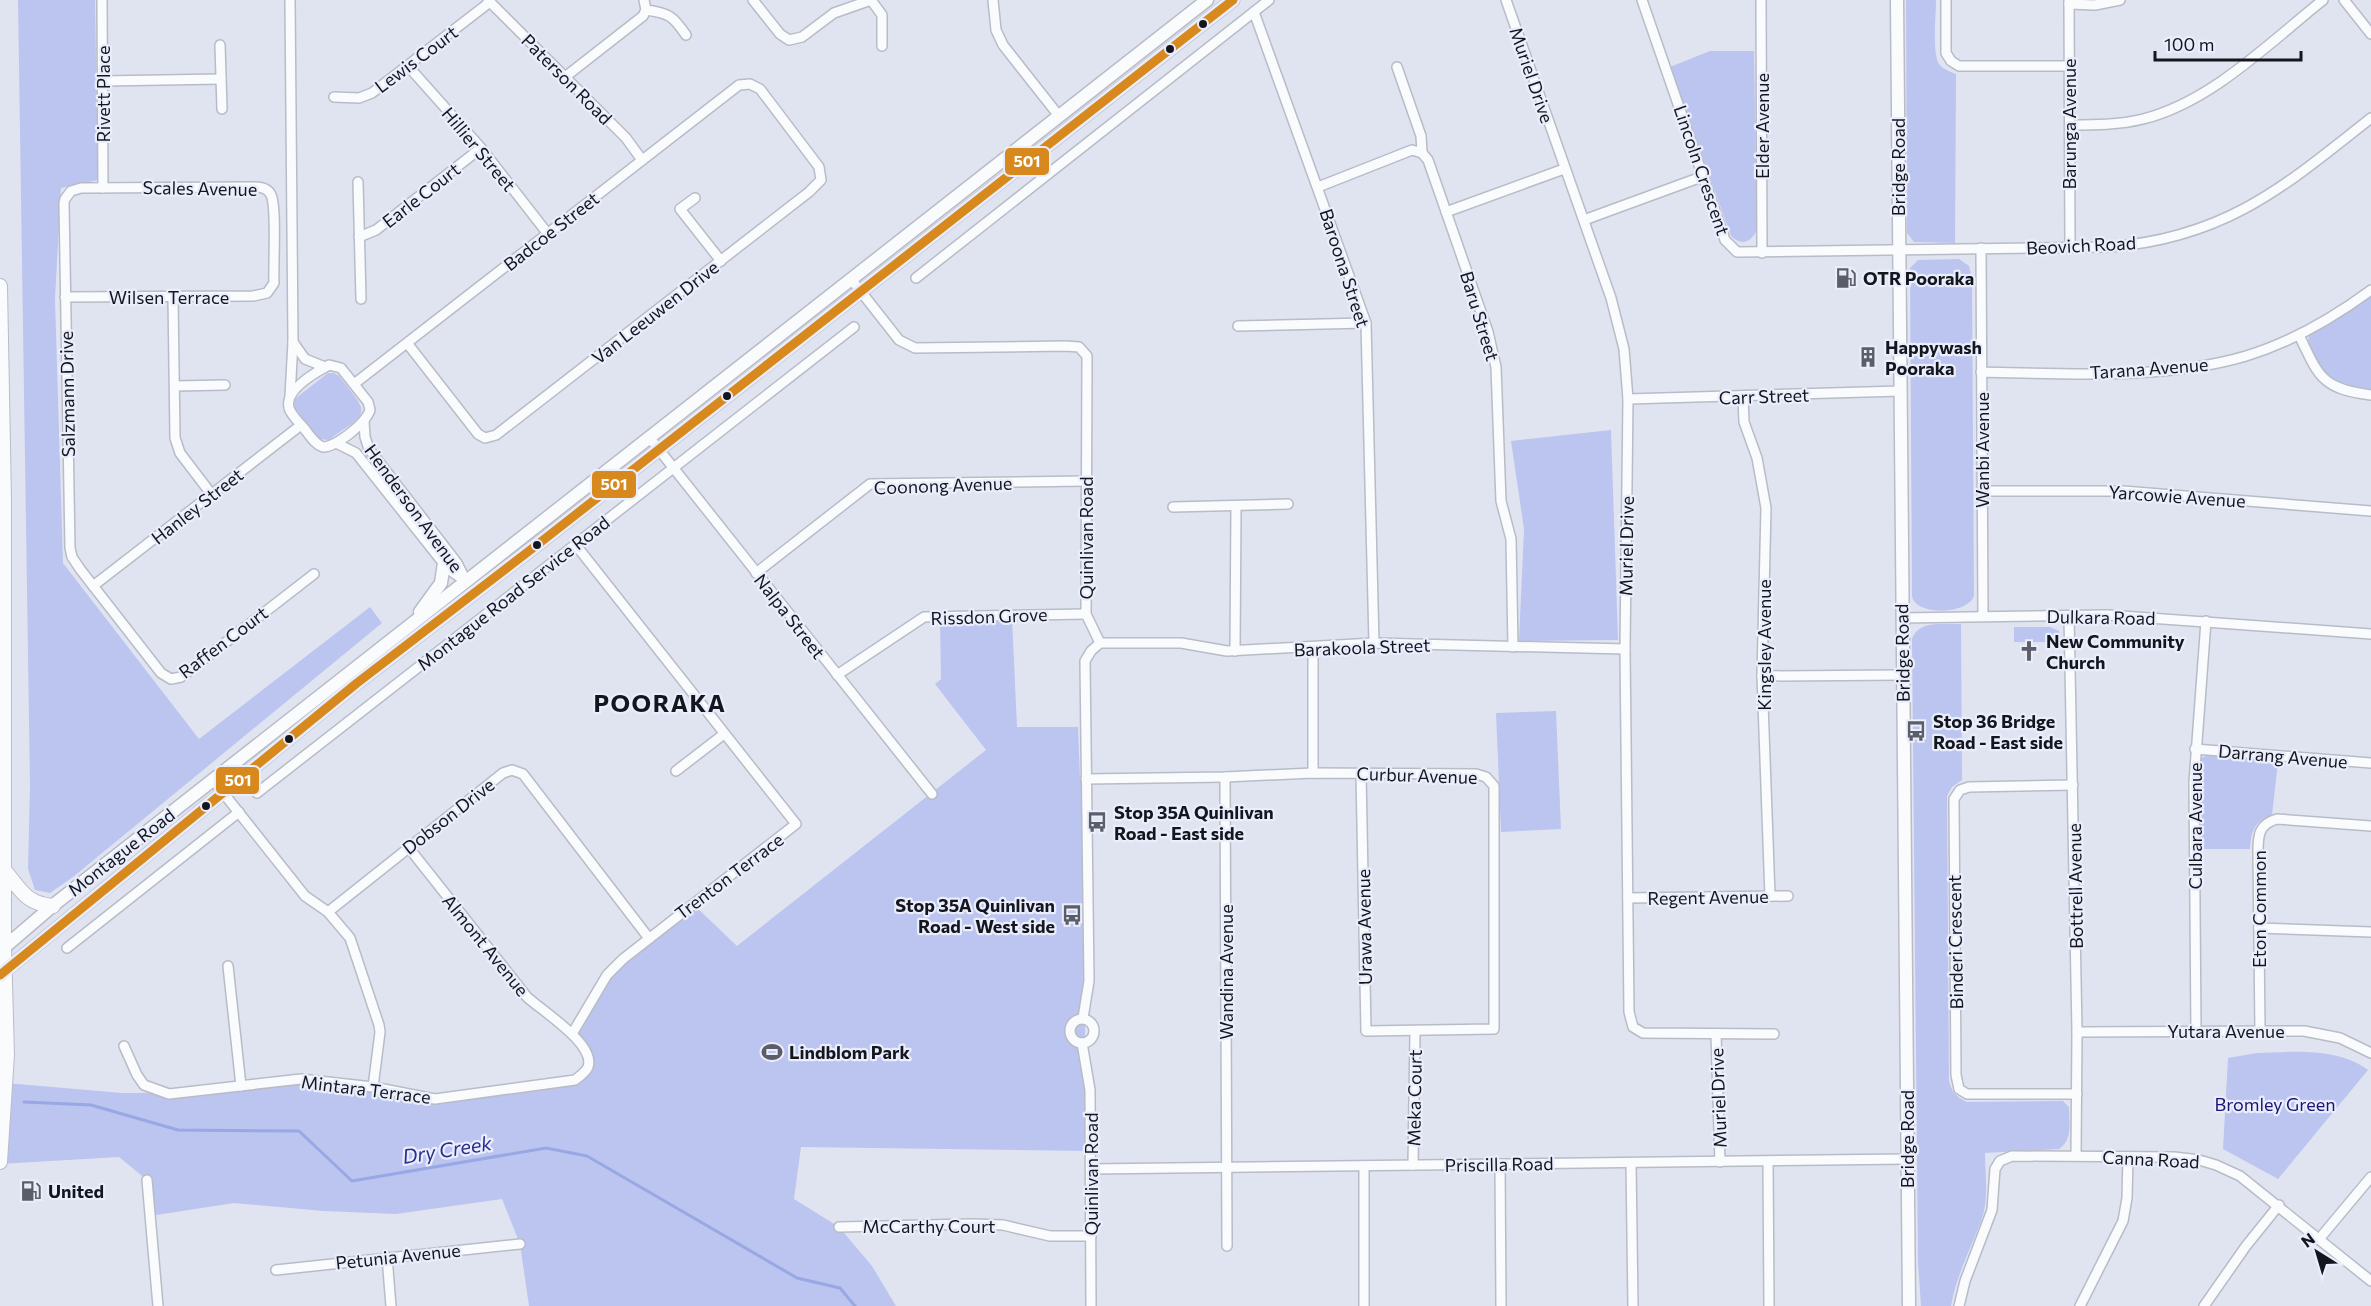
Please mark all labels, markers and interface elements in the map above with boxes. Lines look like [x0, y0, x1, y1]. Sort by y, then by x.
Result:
unlabelled marker [1197, 18, 1209, 30]
street label: Lewis Court [370, 21, 462, 97]
street label: Muriel Drive [1505, 24, 1559, 126]
scale bar [2155, 24, 2300, 62]
street label: Paterson Road [517, 29, 617, 129]
text: 100 m [2164, 33, 2214, 55]
unlabelled marker [1164, 43, 1176, 55]
street label: Rivett Place [92, 46, 114, 142]
street label: Barunga Avenue [2058, 58, 2080, 190]
street label: Elder Avenue [1751, 73, 1773, 179]
street label: Lincoln Crescent [1669, 102, 1735, 238]
street label: Hillier Street [438, 103, 520, 195]
street label: Bridge Road [1887, 118, 1909, 216]
line badge: 501 [1004, 147, 1050, 176]
text: 501 [1013, 151, 1041, 170]
street label: Earle Court [378, 158, 464, 232]
street label: Scales Avenue [143, 176, 257, 200]
street label: Badcoe Street [499, 187, 603, 275]
street label: Baroona Street [1315, 206, 1375, 330]
street label: Beovich Road [2025, 231, 2137, 259]
street label: Van Leeuwen Drive [587, 256, 723, 368]
fuel station icon: OTR Pooraka [1834, 266, 1858, 290]
place label: OTR Pooraka [1863, 267, 1974, 289]
street label: Baru Street [1456, 269, 1504, 363]
street label: Wilsen Terrace [109, 286, 229, 308]
street label: Salzmann Drive [55, 331, 79, 457]
place label: Happywash Pooraka [1885, 336, 1982, 379]
building icon: Happywash Pooraka [1856, 345, 1880, 369]
street label: Tarana Avenue [2089, 353, 2209, 383]
street label: Carr Street [1718, 383, 1810, 409]
unlabelled marker [721, 390, 733, 402]
street label: Wanbi Avenue [1971, 392, 1993, 508]
street label: Henderson Avenue [360, 440, 468, 576]
street label: Hanley Street [147, 463, 247, 549]
line badge: 501 [591, 470, 637, 499]
street label: Coonong Avenue [873, 472, 1013, 498]
text: 501 [600, 474, 628, 493]
street label: Quinlivan Road [1075, 476, 1097, 600]
street label: Yarcowie Avenue [2108, 480, 2246, 512]
street label: Muriel Drive [1614, 496, 1638, 596]
street label: Montague Road Service Road [412, 511, 614, 675]
unlabelled marker [531, 539, 543, 551]
street label: Nalpa Street [750, 569, 830, 663]
street label: Kingsley Avenue [1753, 579, 1775, 711]
street label: Raffen Court [174, 601, 272, 683]
street label: Rissdon Grove [930, 603, 1048, 629]
street label: Bridge Road [1890, 604, 1914, 702]
street label: Dulkara Road [2046, 605, 2156, 629]
place label: New Community Church [2046, 630, 2185, 673]
street label: Barakoola Street [1293, 634, 1431, 660]
church icon: New Community Church [2017, 639, 2041, 663]
district label: POORAKA [594, 688, 727, 717]
place label: Stop 36 Bridge Road - East side [1933, 710, 2063, 753]
bus stop icon: Stop 36 Bridge Road - East side [1904, 719, 1928, 743]
unlabelled marker [283, 733, 295, 745]
street label: Darrang Avenue [2217, 739, 2349, 773]
street label: Curbur Avenue [1356, 762, 1478, 788]
street label: Culbara Avenue [2184, 763, 2206, 889]
line badge: 501 [215, 766, 260, 795]
text: 501 [224, 770, 252, 789]
street label: Dobson Drive [398, 773, 498, 859]
unlabelled marker [200, 800, 212, 812]
place label: Stop 35A Quinlivan Road - East side [1114, 801, 1274, 844]
street label: Montague Road [63, 803, 179, 901]
bus stop icon: Stop 35A Quinlivan Road - East side [1085, 810, 1109, 834]
street label: Bottrell Avenue [2063, 823, 2087, 949]
street label: Trenton Terrace [670, 828, 788, 924]
street label: Eton Common [2248, 850, 2270, 968]
street label: Urawa Avenue [1352, 869, 1376, 985]
street label: Binderi Crescent [1943, 874, 1967, 1010]
street label: Regent Avenue [1647, 885, 1769, 909]
street label: Almont Avenue [438, 890, 534, 1000]
place label: Stop 35A Quinlivan Road - West side [895, 894, 1055, 937]
bus stop icon: Stop 35A Quinlivan Road - West side [1060, 903, 1084, 927]
street label: Wandina Avenue [1215, 904, 1237, 1040]
street label: Yutara Avenue [2167, 1020, 2285, 1042]
sports icon: Lindblom Park [760, 1040, 784, 1064]
place label: Lindblom Park [789, 1041, 910, 1063]
street label: Muriel Drive [1705, 1048, 1731, 1148]
street label: Meka Court [1402, 1049, 1426, 1147]
street label: Mintara Terrace [300, 1070, 432, 1108]
street label: Bridge Road [1896, 1090, 1918, 1188]
park label: Bromley Green [2215, 1093, 2335, 1115]
street label: Quinlivan Road [1080, 1112, 1102, 1236]
water label: Dry Creek [401, 1130, 495, 1168]
street label: Canna Road [2102, 1145, 2200, 1173]
street label: Priscilla Road [1444, 1152, 1554, 1176]
fuel station icon: United [19, 1179, 43, 1203]
place label: United [48, 1180, 104, 1202]
street label: McCarthy Court [863, 1215, 995, 1237]
north arrow [2287, 1222, 2347, 1282]
text: N [2297, 1228, 2318, 1251]
street label: Petunia Avenue [334, 1238, 462, 1274]

